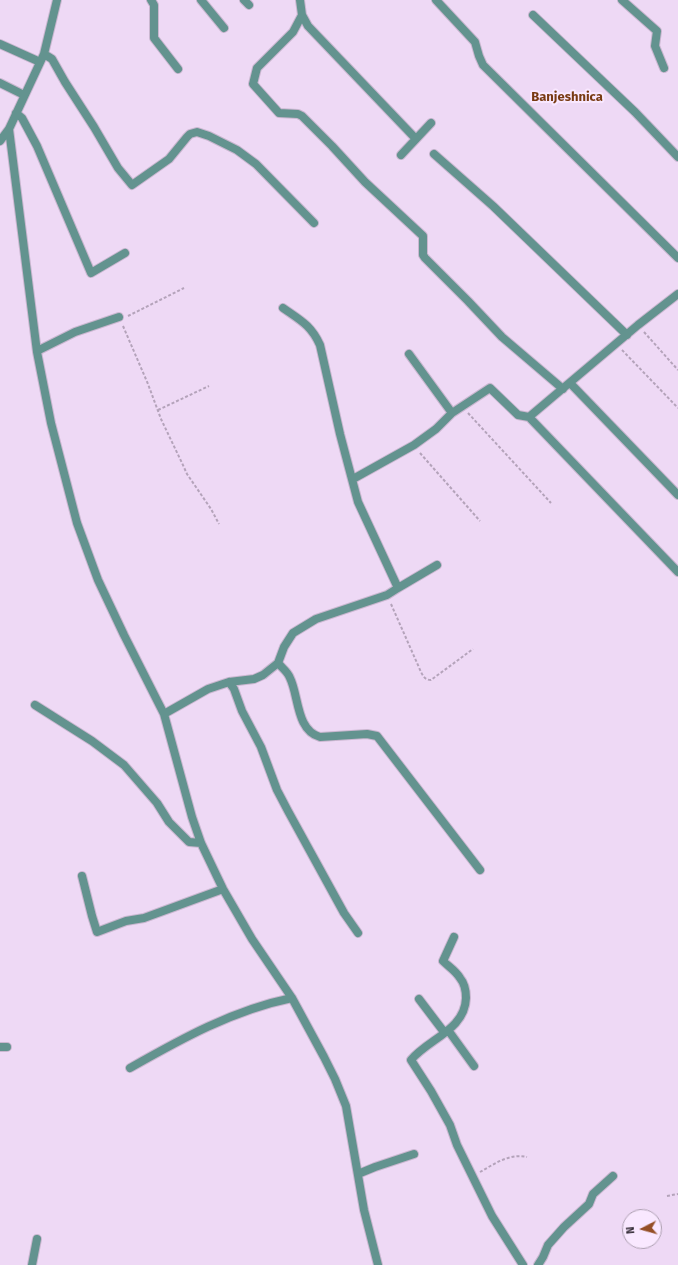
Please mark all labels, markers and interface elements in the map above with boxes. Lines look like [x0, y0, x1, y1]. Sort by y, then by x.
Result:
district label: Banjeshnica [531, 89, 603, 105]
north arrow [622, 1209, 662, 1249]
text: N [624, 1226, 637, 1235]

